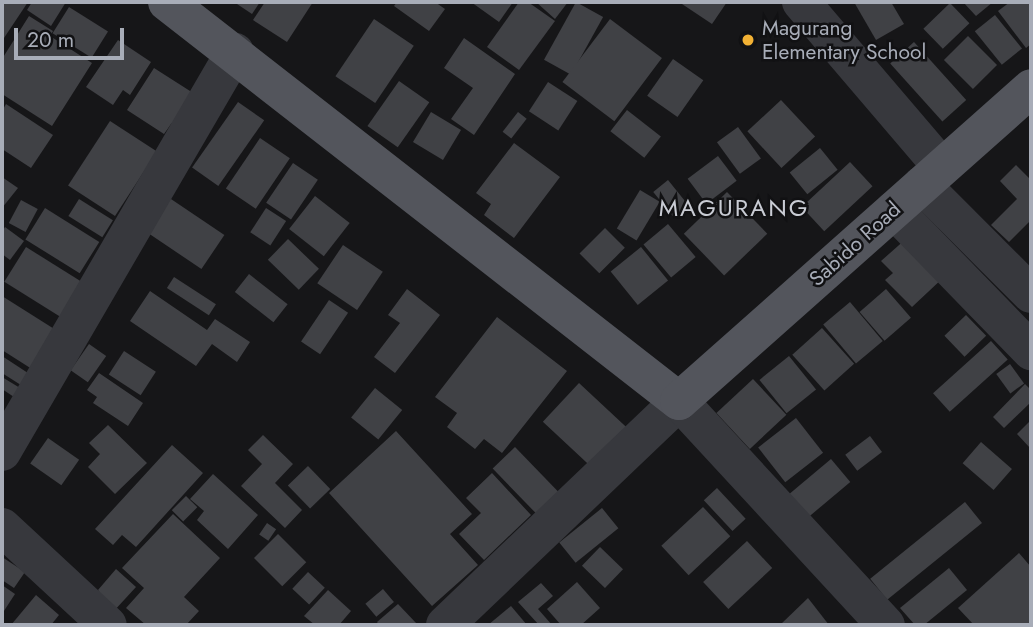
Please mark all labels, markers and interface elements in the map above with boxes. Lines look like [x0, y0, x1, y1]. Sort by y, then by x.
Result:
scale bar [18, 14, 128, 58]
place label: Magurang Elementary School [762, 15, 926, 65]
text: 20 m [27, 25, 74, 55]
marker: Magurang Elementary School [740, 32, 756, 48]
district label: MAGURANG [660, 194, 808, 222]
street label: Sabido Road [804, 196, 906, 292]

